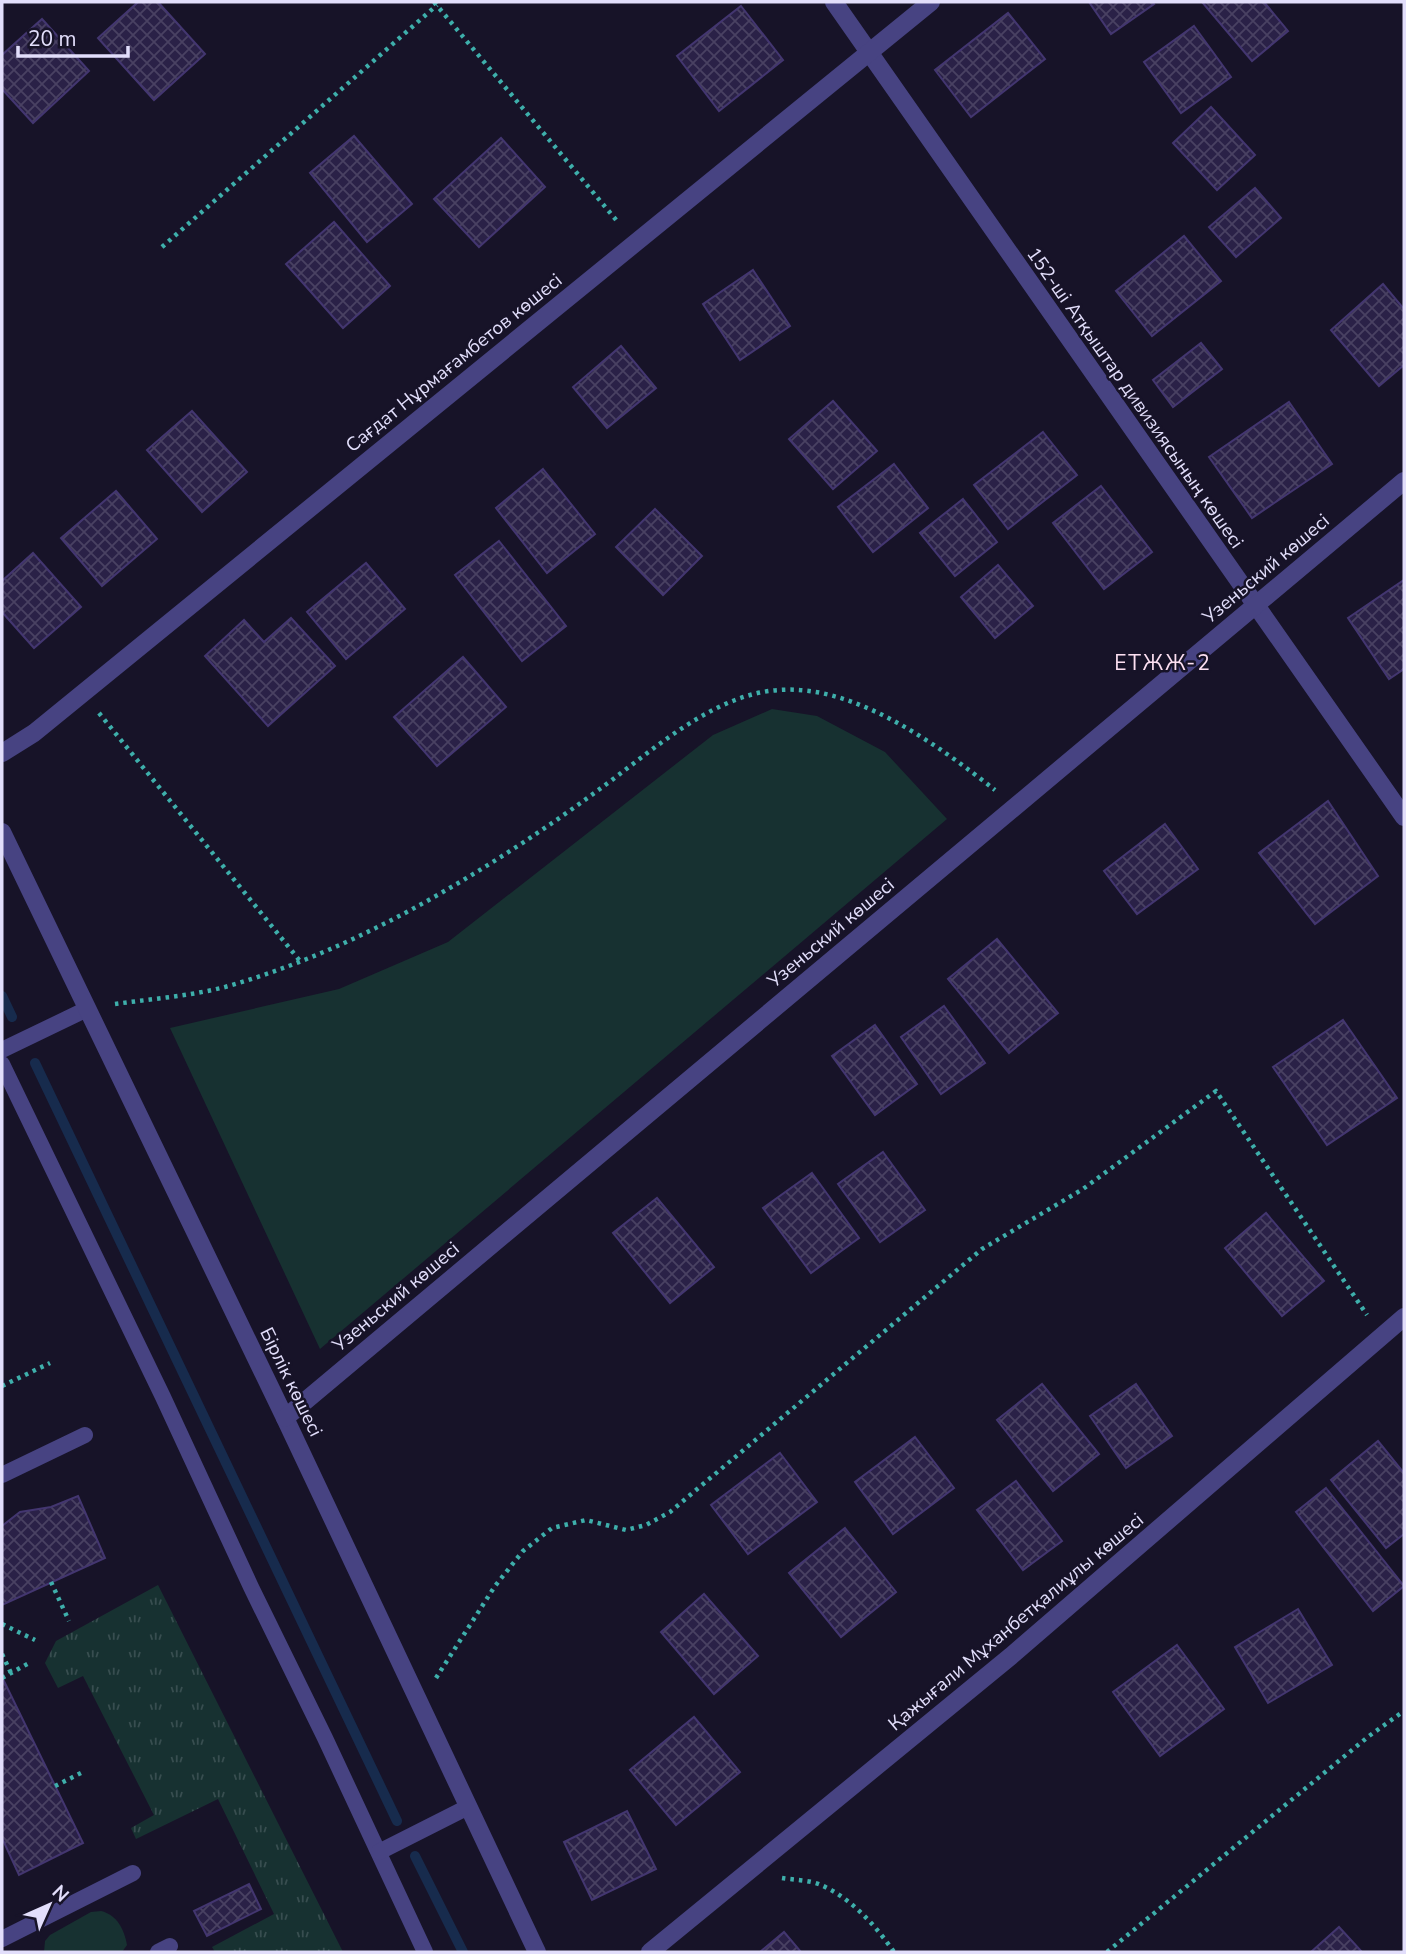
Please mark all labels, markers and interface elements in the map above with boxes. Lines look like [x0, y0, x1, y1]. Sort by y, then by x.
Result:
scale bar [18, 14, 128, 58]
text: 20 m [28, 25, 77, 53]
street label: 152-ші Атқыштар дивизиясының көшесі [1021, 242, 1249, 554]
street label: Сағдат Нұрмағамбетов көшесі [340, 268, 568, 458]
street label: Узеньский көшесі [1196, 508, 1335, 631]
district label: ЕТЖЖ-2 [1114, 649, 1212, 677]
street label: Узеньский көшесі [761, 872, 900, 995]
street label: Узеньский көшесі [326, 1236, 465, 1359]
street label: Бірлік көшесі [253, 1323, 329, 1441]
street label: Қажығали Мұханбетқалиұлы көшесі [883, 1507, 1149, 1737]
north arrow [14, 1870, 84, 1940]
text: N [46, 1879, 75, 1908]

